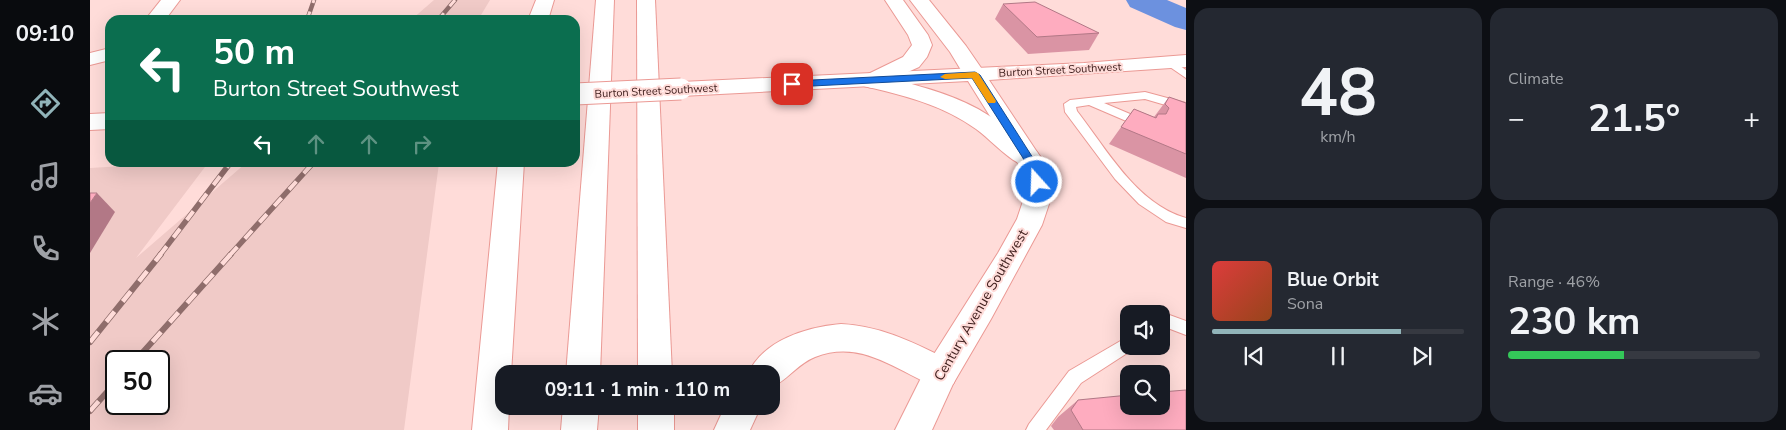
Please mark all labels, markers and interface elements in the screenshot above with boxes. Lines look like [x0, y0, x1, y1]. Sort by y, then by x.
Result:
text: 09:10 [16, 19, 74, 49]
text: 50 m [213, 29, 295, 76]
icon: left [130, 35, 195, 100]
text: 48 [1299, 49, 1377, 138]
street label: Burton Street Southwest [998, 59, 1122, 81]
pin [771, 63, 813, 105]
text: Climate [1508, 68, 1563, 90]
icon: arrive [778, 70, 806, 98]
text: Burton Street Southwest [213, 74, 459, 104]
street label: Burton Street Southwest [594, 80, 718, 102]
icon: directions [28, 86, 63, 121]
text: 21.5° [1588, 93, 1680, 144]
text: − [1508, 100, 1525, 138]
text: + [1743, 100, 1760, 138]
text: km/h [1320, 126, 1356, 148]
icon: left [249, 130, 277, 158]
icon: ahead [302, 130, 330, 158]
icon: ahead [355, 130, 383, 158]
icon: right [408, 130, 436, 158]
position arrow [1010, 155, 1062, 207]
icon: music [28, 159, 63, 194]
street label: Century Avenue Southwest [930, 226, 1032, 384]
icon: phone [28, 231, 63, 266]
text: Blue Orbit [1287, 267, 1378, 293]
text: Range · 46% [1508, 271, 1600, 293]
text: Sona [1287, 293, 1323, 315]
text: 230 km [1508, 296, 1640, 347]
icon: climate [28, 304, 63, 339]
map controls [1120, 305, 1170, 415]
button: sound [1120, 305, 1170, 355]
icon: previous [1240, 342, 1268, 370]
icon: pause [1324, 342, 1352, 370]
icon: next [1408, 342, 1436, 370]
speed limit sign: 50 [105, 350, 170, 415]
button: search [1120, 365, 1170, 415]
icon: car [28, 376, 63, 411]
text: 09:11 · 1 min · 110 m [545, 377, 730, 403]

